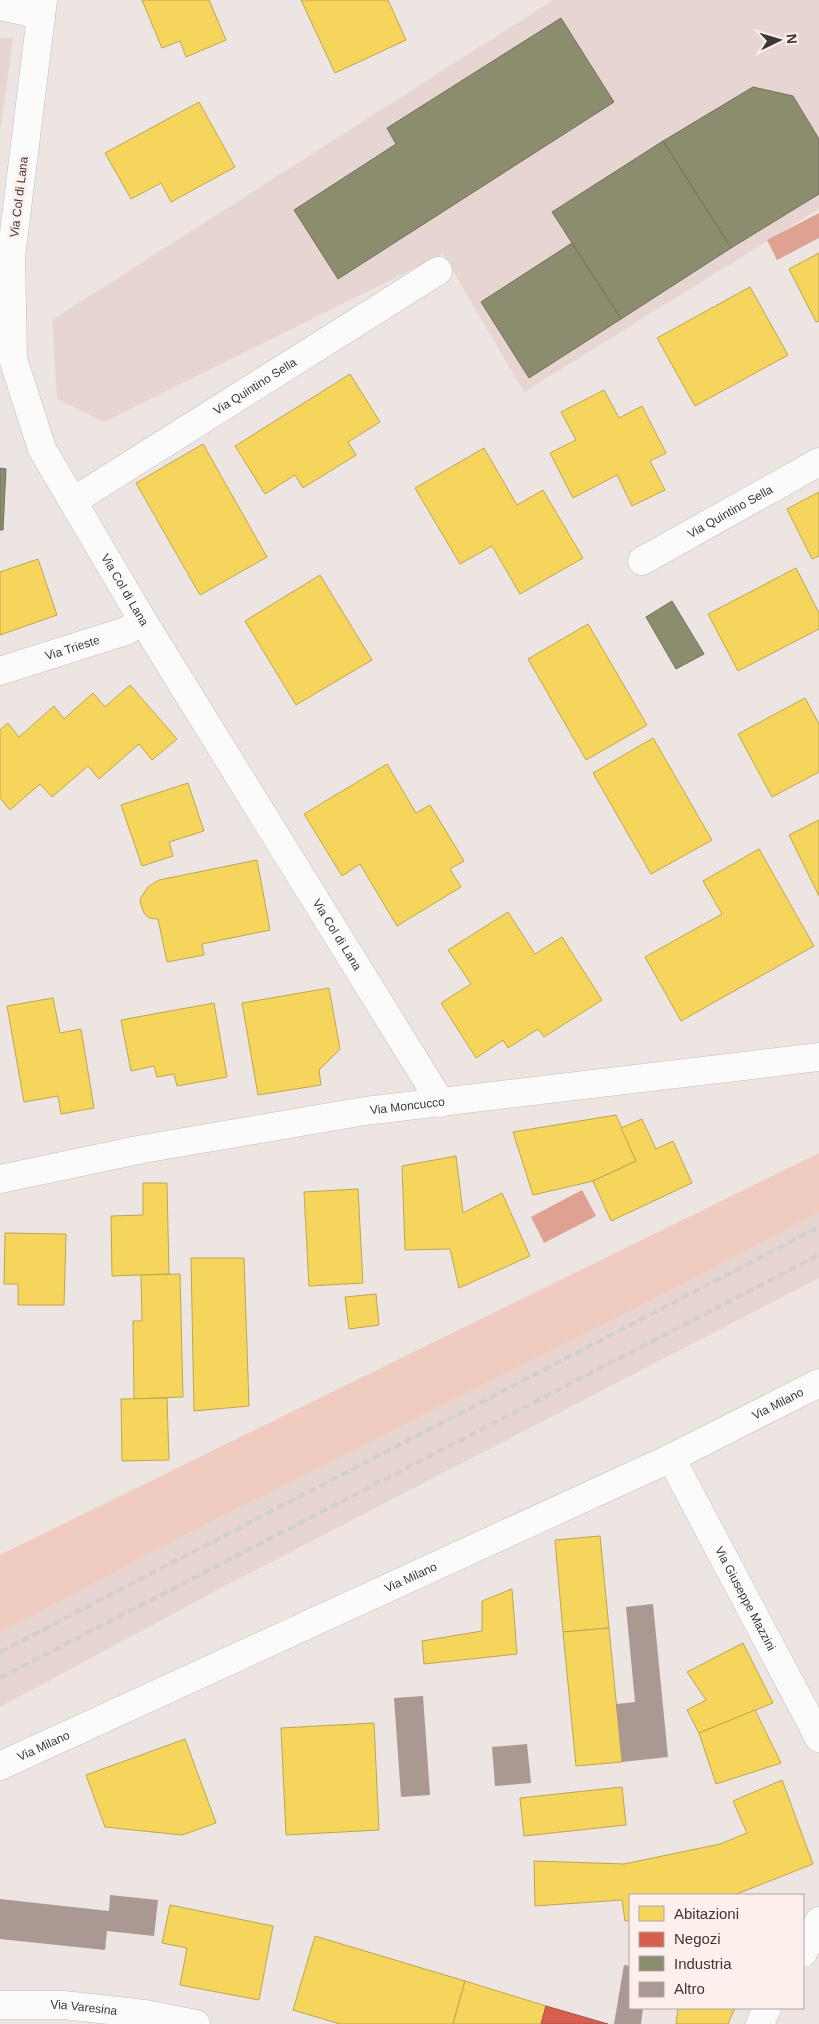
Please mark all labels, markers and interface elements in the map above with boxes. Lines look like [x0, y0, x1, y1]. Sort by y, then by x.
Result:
north arrow [754, 15, 804, 65]
text: N [784, 33, 800, 45]
street label: Via Col di Lana [7, 156, 31, 238]
street label: Via Quintino Sella [211, 355, 299, 418]
street label: Via Quintino Sella [685, 482, 775, 541]
street label: Via Col di Lana [98, 551, 152, 629]
street label: Via Trieste [43, 633, 102, 663]
street label: Via Col di Lana [310, 897, 365, 973]
street label: Via Moncucco [369, 1095, 446, 1117]
street label: Via Milano [750, 1385, 806, 1423]
street label: Via Giuseppe Mazzini [712, 1544, 779, 1653]
street label: Via Milano [382, 1559, 439, 1595]
street label: Via Milano [15, 1728, 72, 1764]
legend [629, 1894, 804, 2009]
text: Abitazioni [674, 1905, 739, 1922]
text: Negozi [674, 1930, 721, 1947]
text: Industria [674, 1955, 732, 1972]
text: Altro [674, 1980, 705, 1997]
street label: Via Varesina [50, 1998, 118, 2018]

